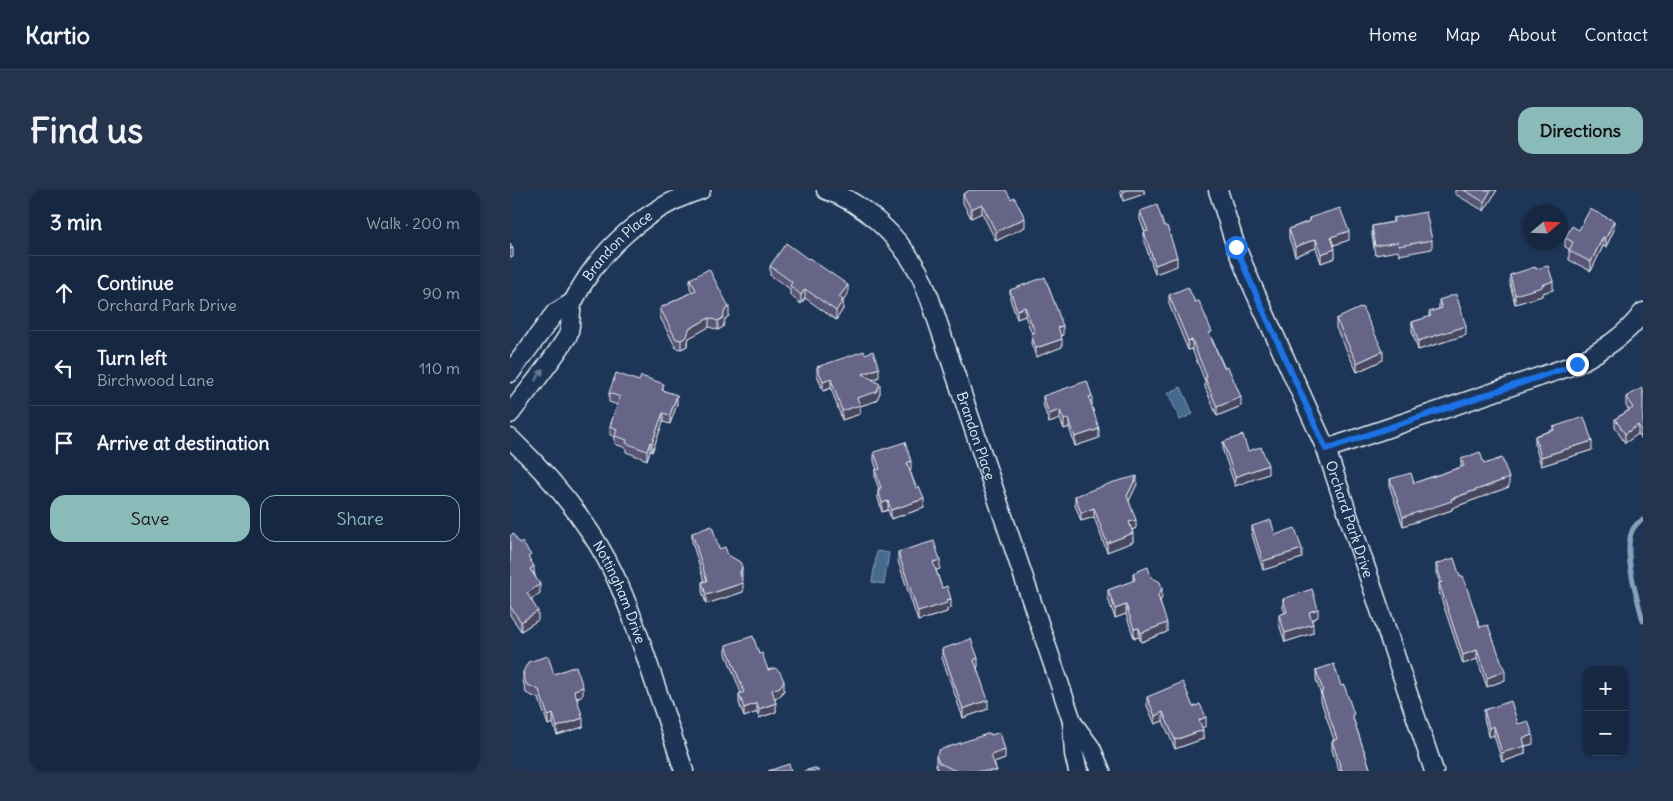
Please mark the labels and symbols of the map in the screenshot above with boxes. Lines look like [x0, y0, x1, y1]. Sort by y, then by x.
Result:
north arrow [1523, 205, 1568, 250]
street label: Brandon Place [578, 207, 656, 284]
route start [1225, 236, 1248, 259]
route end [1566, 353, 1589, 376]
one-way arrow [534, 368, 544, 382]
street label: Brandon Place [953, 389, 999, 483]
street label: Orchard Park Drive [1322, 458, 1378, 580]
street label: Nottingham Drive [589, 537, 650, 646]

